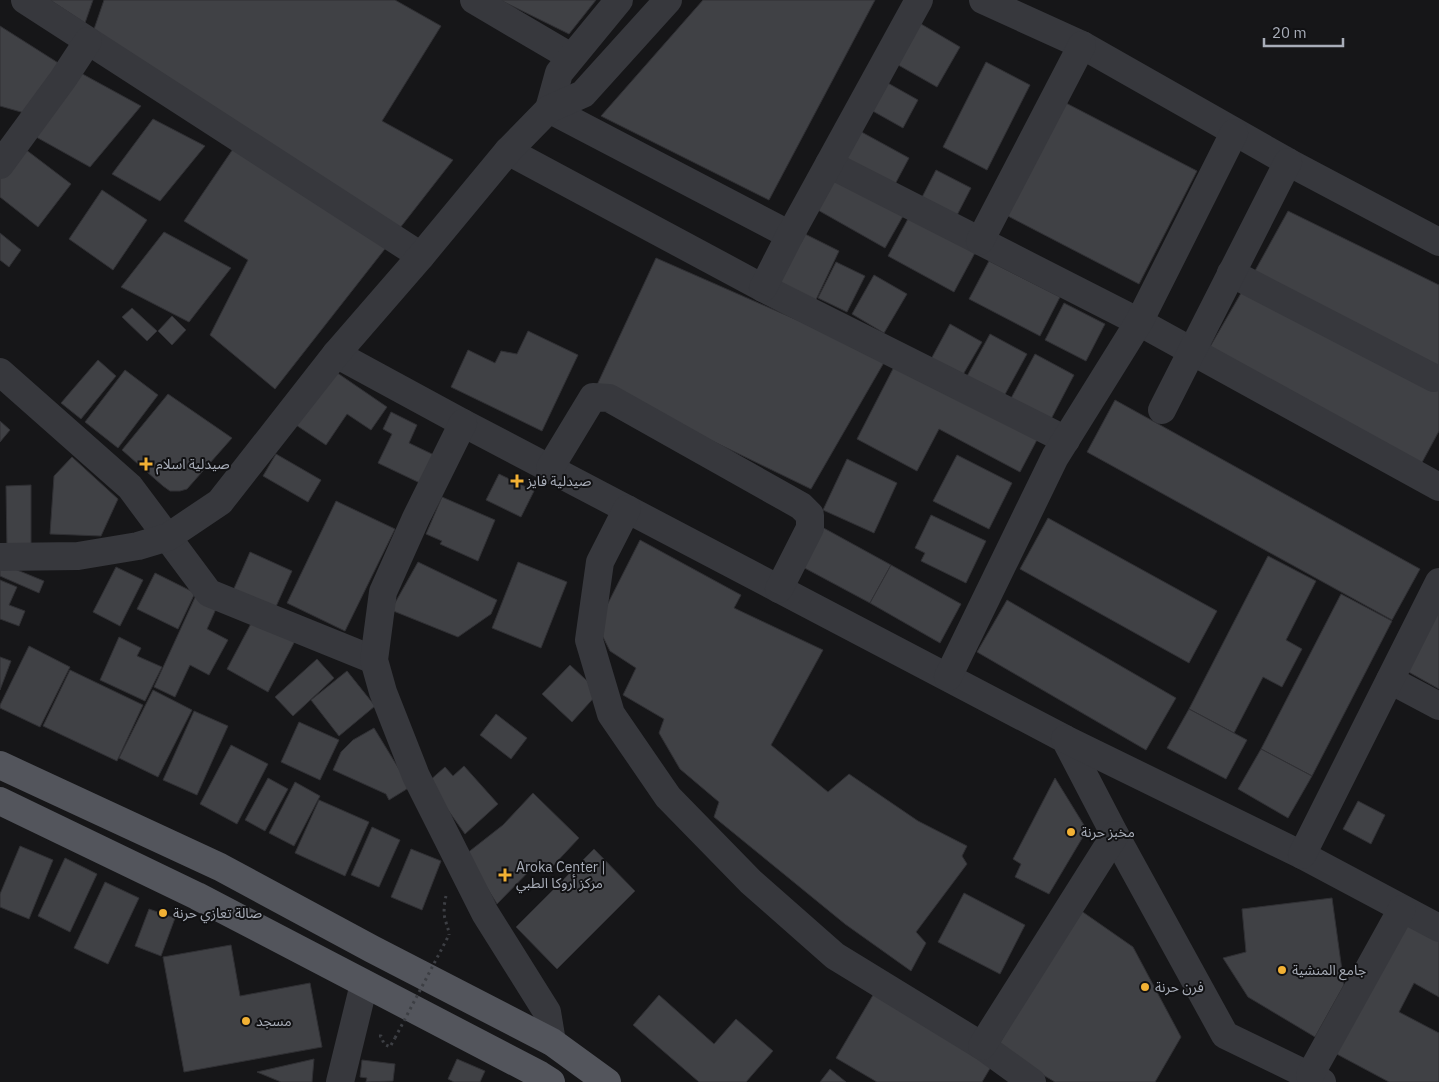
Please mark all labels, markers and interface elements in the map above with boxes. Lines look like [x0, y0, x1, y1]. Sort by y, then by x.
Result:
scale bar [1264, 15, 1343, 47]
text: 20 m [1272, 23, 1307, 42]
place label: صيدلية اسلام [156, 455, 230, 475]
marker: صيدلية اسلام [140, 458, 152, 470]
place label: صيدلية فايز [526, 472, 592, 490]
marker: صيدلية فايز [511, 475, 523, 487]
place label: مخبز حرنة [1081, 823, 1135, 841]
marker: مخبز حرنة [1065, 826, 1077, 838]
place label: Aroka Center | مركز أروكا الطبي [516, 858, 606, 894]
marker: Aroka Center | مركز أروكا الطبي [498, 868, 512, 882]
place label: صالة تعازي حرنة [173, 904, 262, 924]
marker: صالة تعازي حرنة [157, 907, 169, 919]
place label: جامع المنشية [1292, 961, 1366, 981]
marker: جامع المنشية [1276, 964, 1288, 976]
place label: فرن حرنة [1155, 978, 1204, 996]
marker: فرن حرنة [1139, 981, 1151, 993]
place label: مسجد [256, 1012, 292, 1030]
marker: مسجد [240, 1015, 252, 1027]

